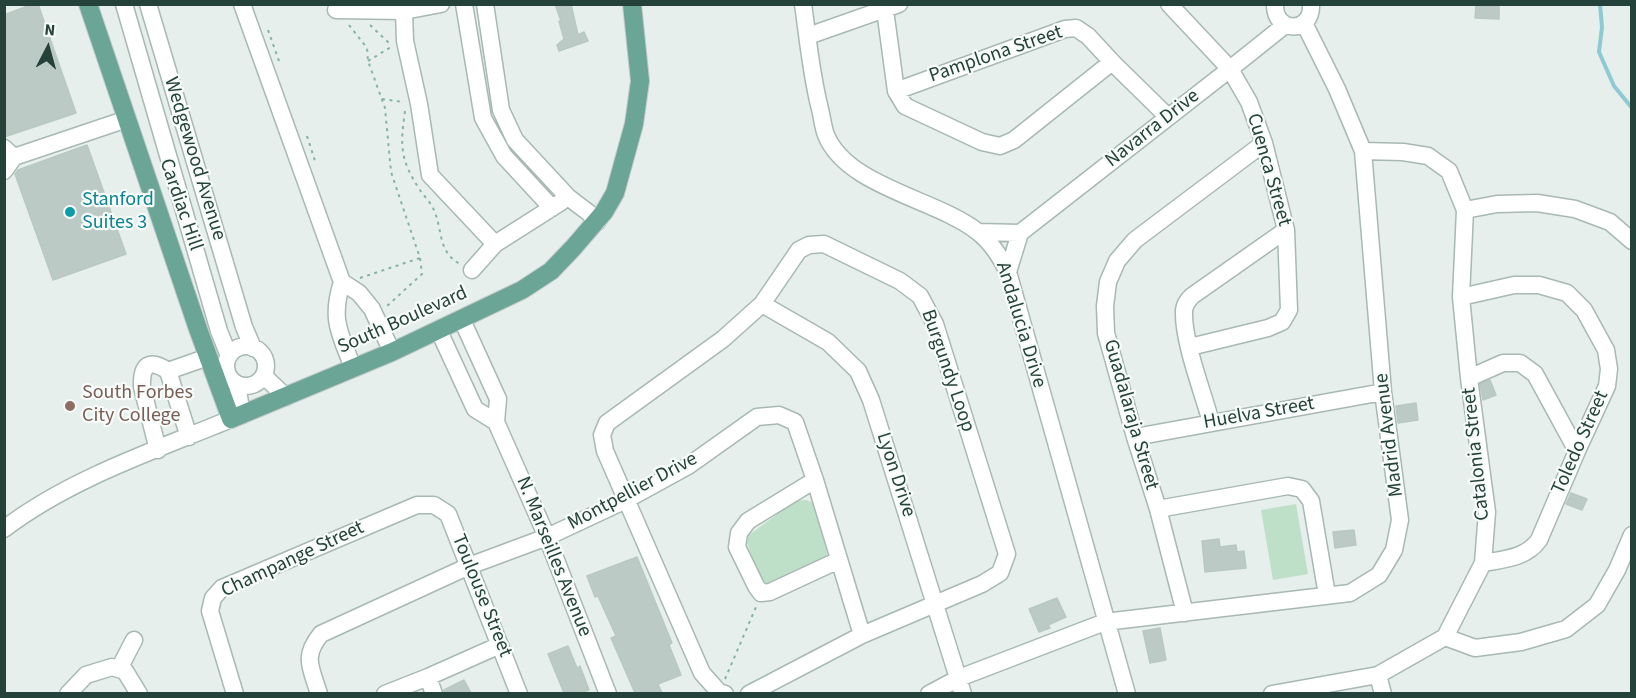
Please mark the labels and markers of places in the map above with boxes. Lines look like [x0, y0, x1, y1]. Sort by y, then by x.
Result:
place label: Stanford Suites 3 [82, 189, 154, 236]
marker: Stanford Suites 3 [63, 205, 77, 219]
place label: South Forbes City College [82, 382, 193, 429]
marker: South Forbes City College [63, 399, 77, 413]

